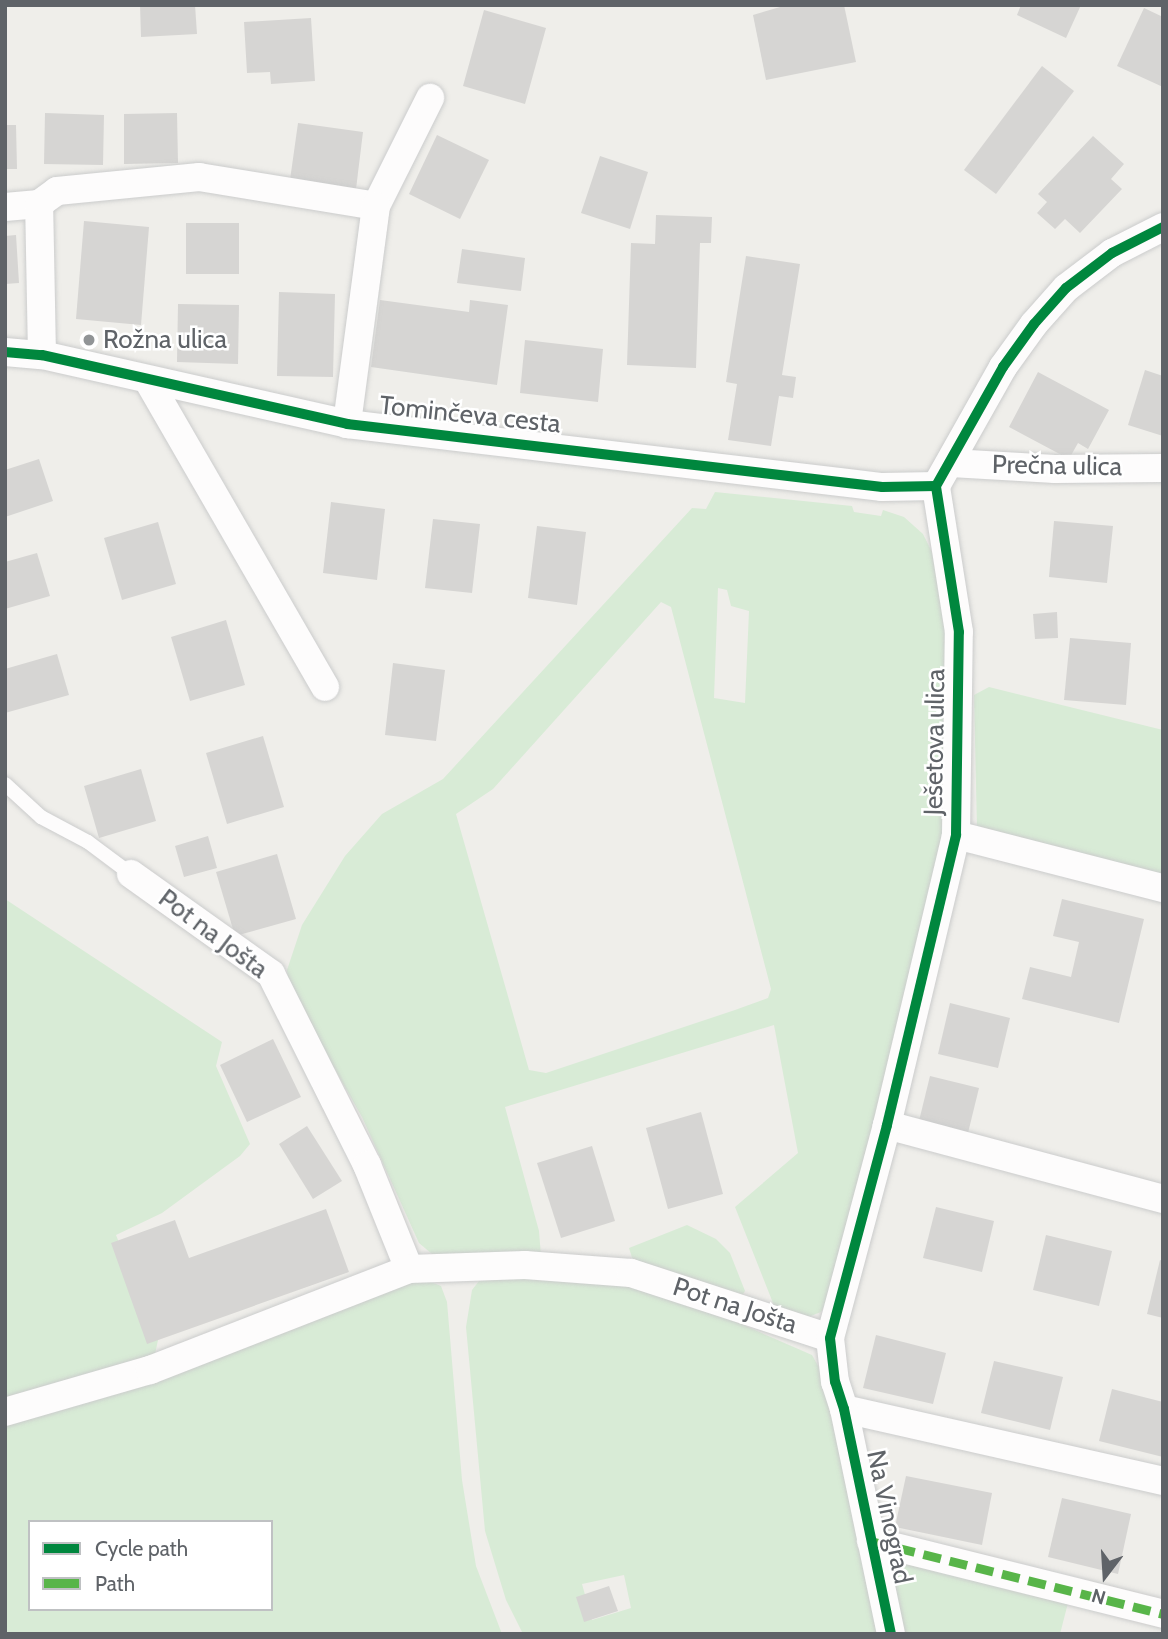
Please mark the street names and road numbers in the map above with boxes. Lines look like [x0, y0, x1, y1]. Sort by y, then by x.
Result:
street label: Tominčeva cesta [378, 390, 562, 440]
street label: Prečna ulica [992, 449, 1122, 483]
street label: Ješetova ulica [918, 668, 952, 816]
street label: Pot na Jošta [152, 883, 274, 985]
street label: Pot na Jošta [669, 1271, 801, 1341]
street label: Na Vinograd [860, 1447, 918, 1587]

